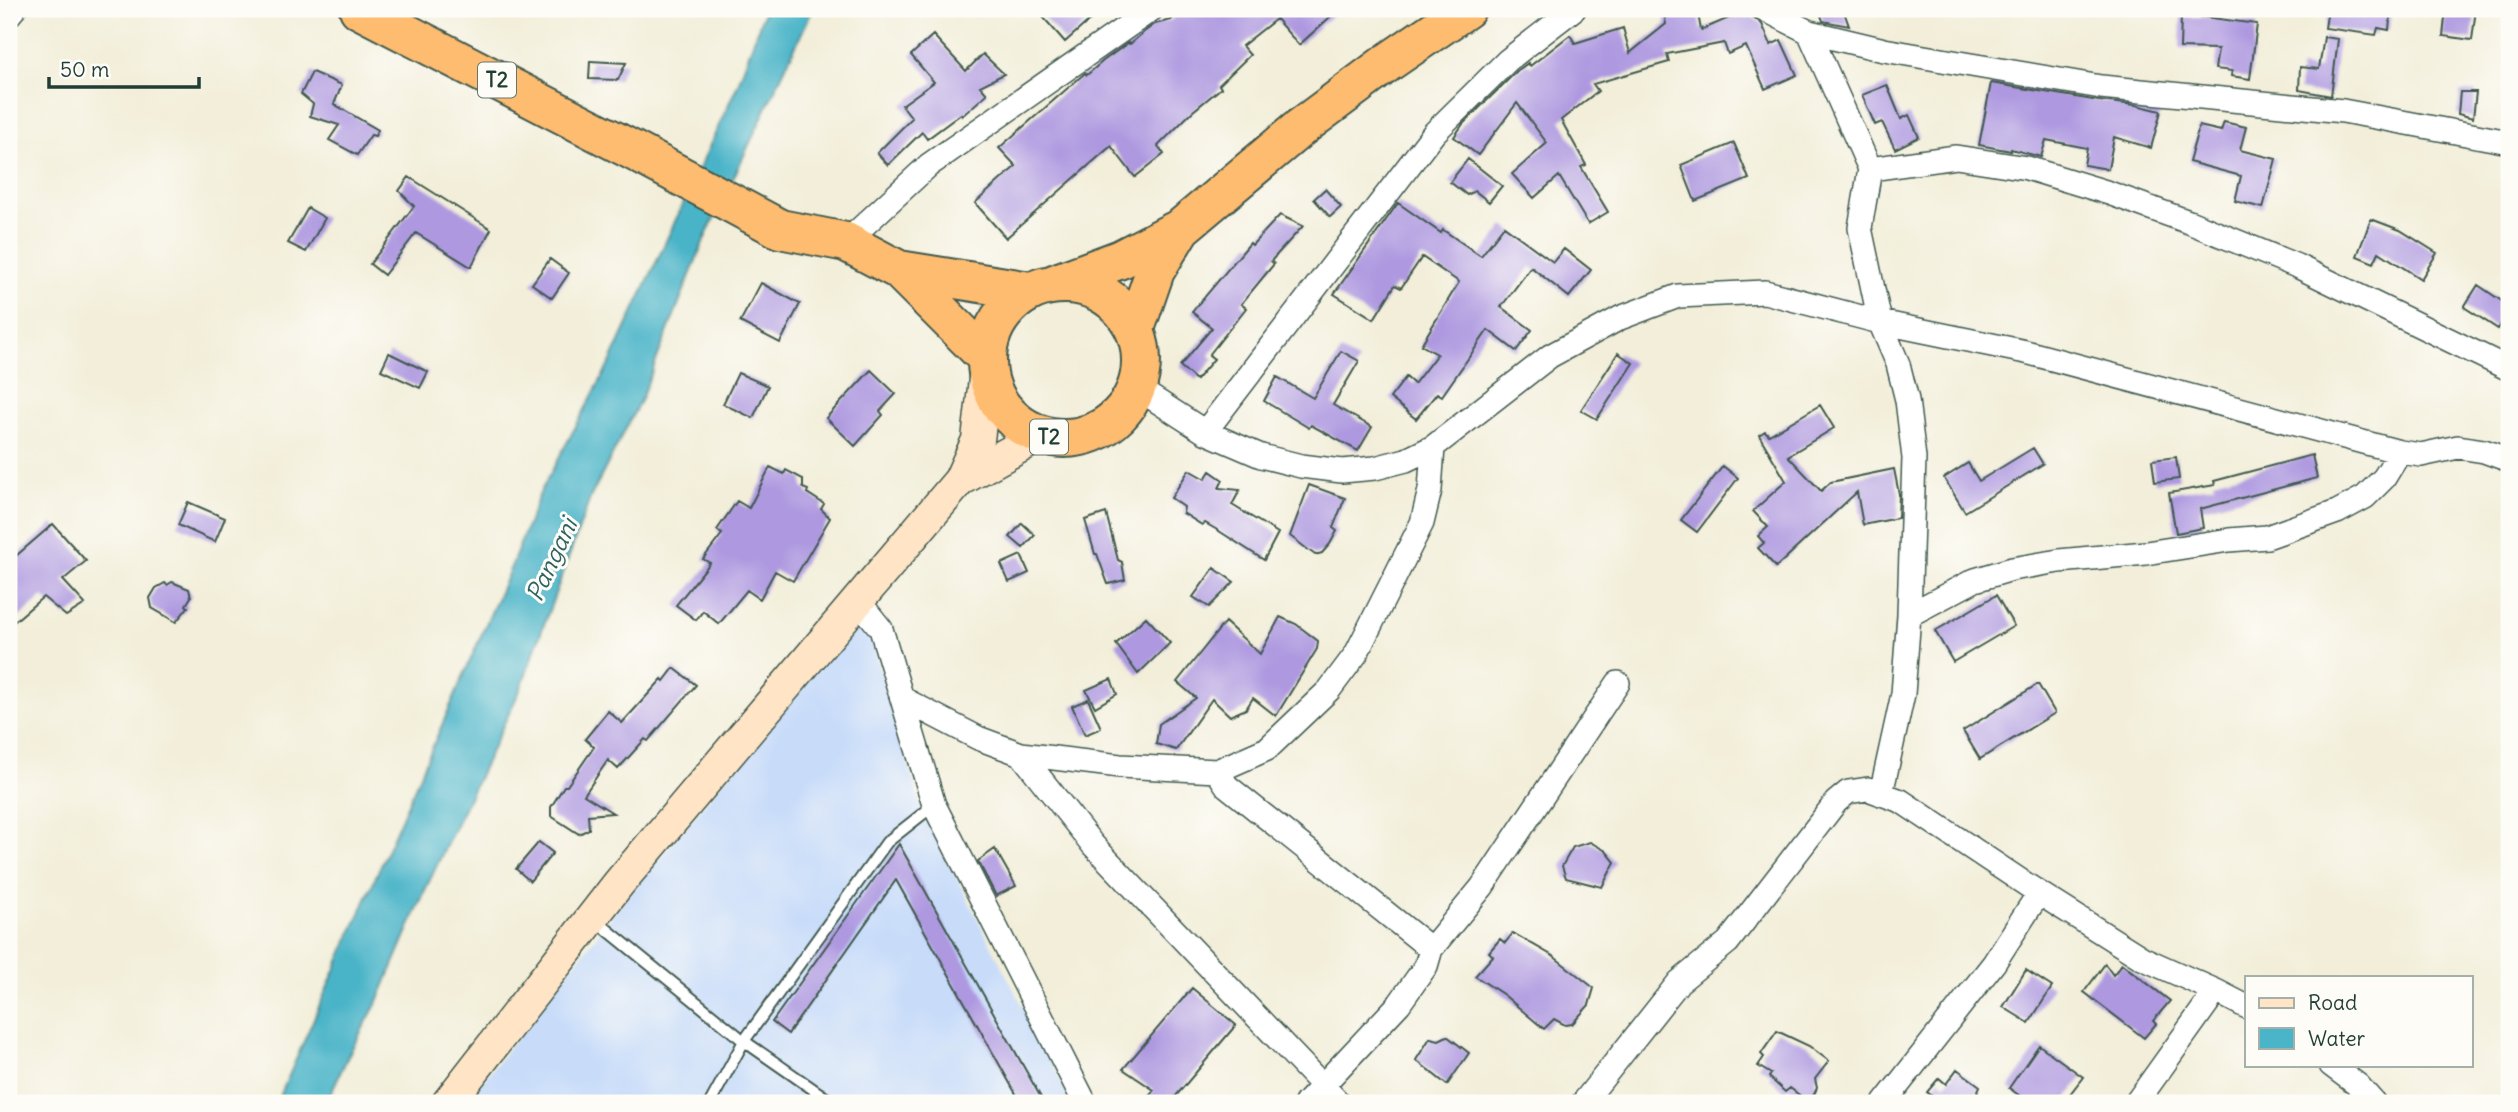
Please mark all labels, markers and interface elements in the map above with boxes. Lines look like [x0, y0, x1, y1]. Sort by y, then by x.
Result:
scale bar [49, 46, 200, 90]
text: 50 m [60, 56, 109, 83]
road number: T2 [478, 62, 516, 98]
road number: T2 [1030, 420, 1068, 454]
water label: Pangani [519, 511, 584, 606]
legend [2245, 976, 2472, 1066]
text: Road [2308, 989, 2357, 1016]
text: Water [2308, 1025, 2366, 1052]

